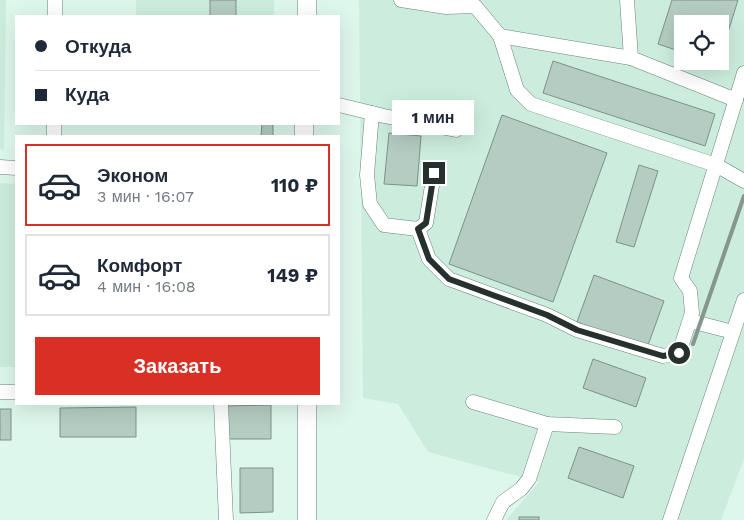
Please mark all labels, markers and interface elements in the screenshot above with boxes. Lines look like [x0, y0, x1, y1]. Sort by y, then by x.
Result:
map controls [674, 15, 729, 70]
button: locate [674, 15, 729, 70]
text: Откуда [65, 35, 131, 58]
text: Куда [65, 83, 109, 106]
callout: 1 мин [393, 100, 475, 136]
text: 1 мин [412, 108, 454, 127]
route end [423, 162, 445, 184]
icon: car [37, 163, 82, 208]
text: Эконом [97, 164, 168, 187]
text: 110 ₽ [271, 174, 318, 197]
text: 3 мин · 16:07 [97, 187, 194, 206]
icon: car [37, 253, 82, 298]
text: Комфорт [97, 254, 182, 277]
text: 149 ₽ [267, 264, 318, 287]
text: 4 мин · 16:08 [97, 277, 196, 296]
button: Заказать [35, 337, 320, 395]
route start [668, 342, 690, 364]

